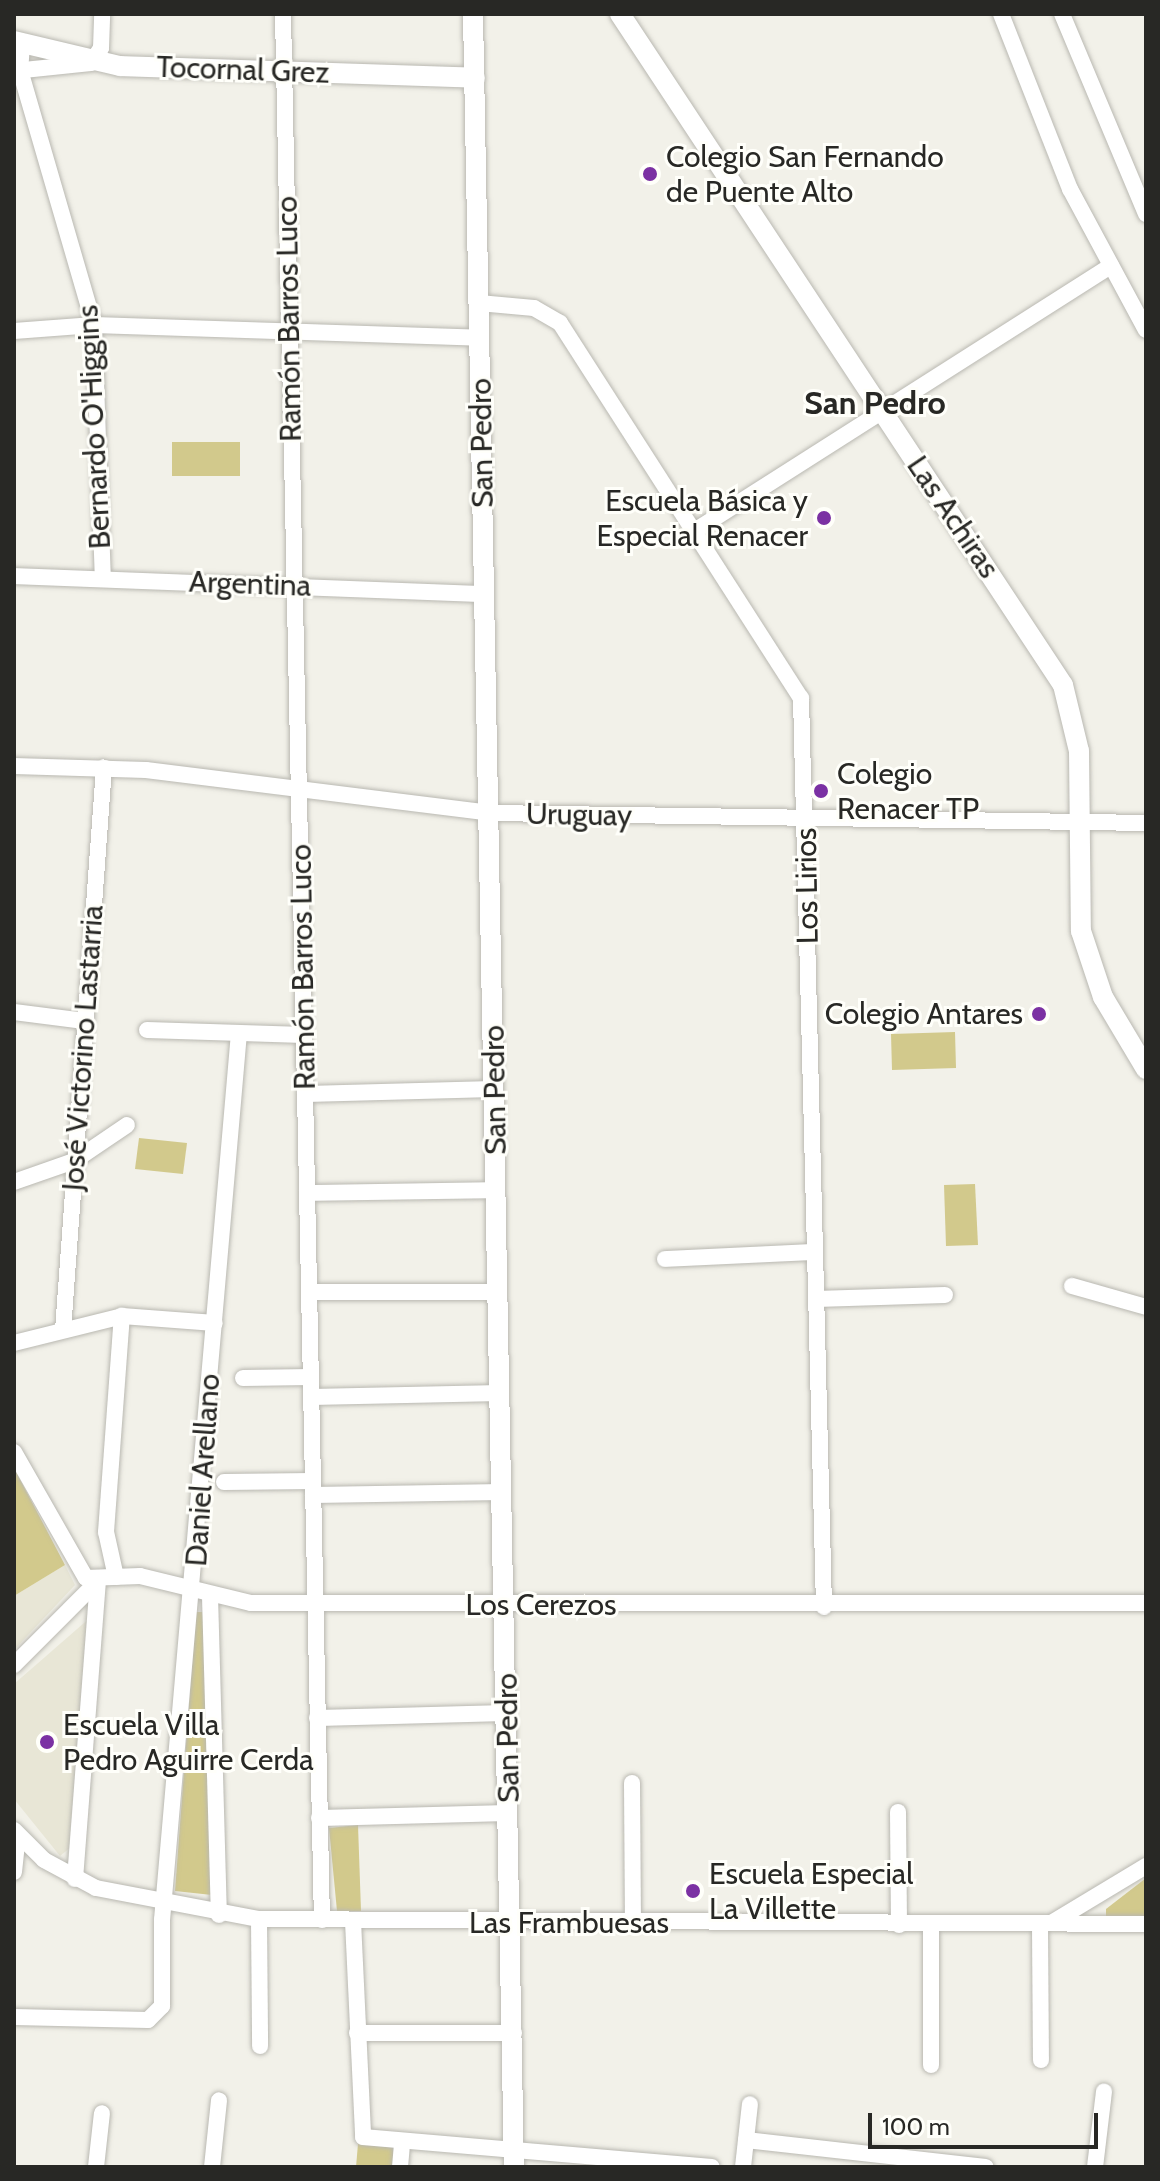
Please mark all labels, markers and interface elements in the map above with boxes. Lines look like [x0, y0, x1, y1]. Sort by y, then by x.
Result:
street label: Tocornal Grez [156, 49, 330, 91]
place label: Colegio San Fernando de Puente Alto [666, 139, 944, 210]
marker: Colegio San Fernando de Puente Alto [641, 165, 659, 183]
street label: Ramón Barros Luco [269, 196, 309, 442]
street label: Bernardo O'Higgins [70, 304, 118, 550]
street label: San Pedro [463, 378, 501, 508]
district label: San Pedro [804, 384, 946, 422]
street label: Las Achiras [899, 449, 1007, 585]
place label: Escuela Básica y Especial Renacer [597, 483, 808, 554]
marker: Escuela Básica y Especial Renacer [815, 509, 833, 527]
street label: Argentina [188, 564, 312, 604]
place label: Colegio Renacer TP [837, 756, 979, 826]
marker: Colegio Renacer TP [812, 782, 830, 800]
street label: Uruguay [526, 796, 632, 834]
street label: Los Lirios [788, 827, 826, 945]
street label: Ramón Barros Luco [283, 844, 323, 1090]
street label: José Victorino Lastarria [55, 904, 111, 1192]
place label: Colegio Antares [825, 996, 1023, 1032]
marker: Colegio Antares [1030, 1005, 1048, 1023]
street label: San Pedro [476, 1025, 514, 1155]
street label: Daniel Arellano [178, 1372, 228, 1568]
street label: Los Cerezos [466, 1587, 616, 1623]
street label: San Pedro [489, 1673, 527, 1803]
place label: Escuela Villa Pedro Aguirre Cerda [63, 1707, 314, 1778]
marker: Escuela Villa Pedro Aguirre Cerda [38, 1733, 56, 1751]
place label: Escuela Especial La Villette [709, 1856, 913, 1926]
marker: Escuela Especial La Villette [684, 1882, 702, 1900]
street label: Las Frambuesas [469, 1905, 669, 1941]
scale bar [872, 2097, 1102, 2147]
text: 100 m [882, 2112, 950, 2141]

